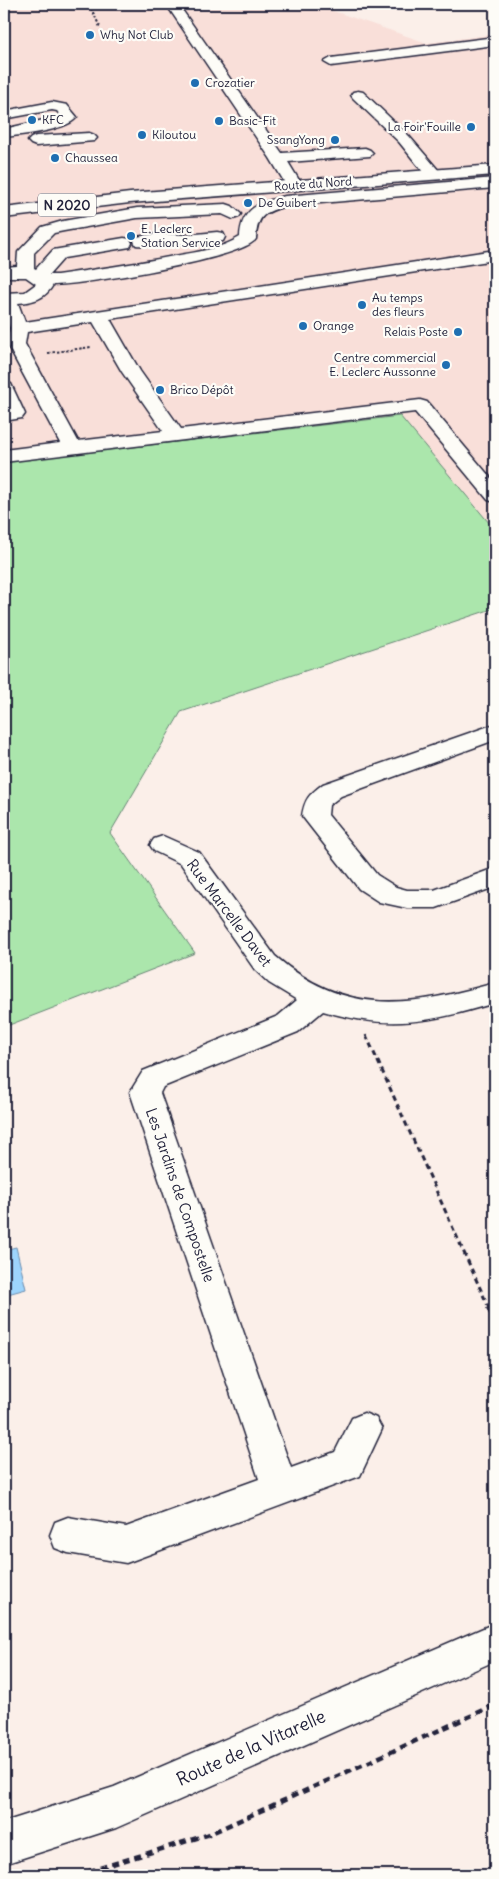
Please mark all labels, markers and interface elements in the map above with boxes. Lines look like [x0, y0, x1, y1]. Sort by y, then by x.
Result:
place label: Why Not Club [100, 27, 174, 42]
marker: Why Not Club [84, 29, 96, 41]
place label: Crozatier [205, 75, 255, 90]
marker: Crozatier [189, 77, 201, 89]
place label: KFC [42, 112, 64, 127]
place label: Basic-Fit [229, 113, 276, 128]
marker: KFC [26, 114, 38, 126]
marker: Basic-Fit [213, 115, 225, 127]
place label: La Foir'Fouille [387, 119, 461, 134]
marker: La Foir'Fouille [465, 121, 477, 133]
place label: Kiloutou [152, 127, 196, 142]
marker: Kiloutou [136, 129, 148, 141]
place label: SsangYong [267, 132, 325, 147]
marker: SsangYong [329, 134, 341, 146]
place label: Chaussea [65, 150, 118, 165]
marker: Chaussea [49, 152, 61, 164]
street label: Route du Nord [273, 173, 352, 194]
road number: N 2020 [38, 194, 96, 216]
place label: De Guibert [258, 195, 316, 210]
marker: De Guibert [242, 197, 254, 209]
place label: E. Leclerc Station Service [141, 221, 221, 250]
marker: E. Leclerc Station Service [125, 230, 137, 242]
place label: Au temps des fleurs [372, 290, 424, 319]
marker: Au temps des fleurs [356, 299, 368, 311]
place label: Orange [313, 318, 354, 333]
marker: Orange [297, 320, 309, 332]
place label: Relais Poste [384, 324, 448, 339]
marker: Relais Poste [452, 326, 464, 338]
place label: Centre commercial E. Leclerc Aussonne [329, 350, 436, 379]
marker: Centre commercial E. Leclerc Aussonne [440, 359, 452, 371]
place label: Brico Dépôt [170, 382, 234, 397]
marker: Brico Dépôt [154, 384, 166, 396]
street label: Rue Marcelle Davet [183, 855, 276, 970]
street label: Les Jardins de Compostelle [142, 1105, 219, 1284]
street label: Route de la Vitarelle [173, 1704, 329, 1791]

